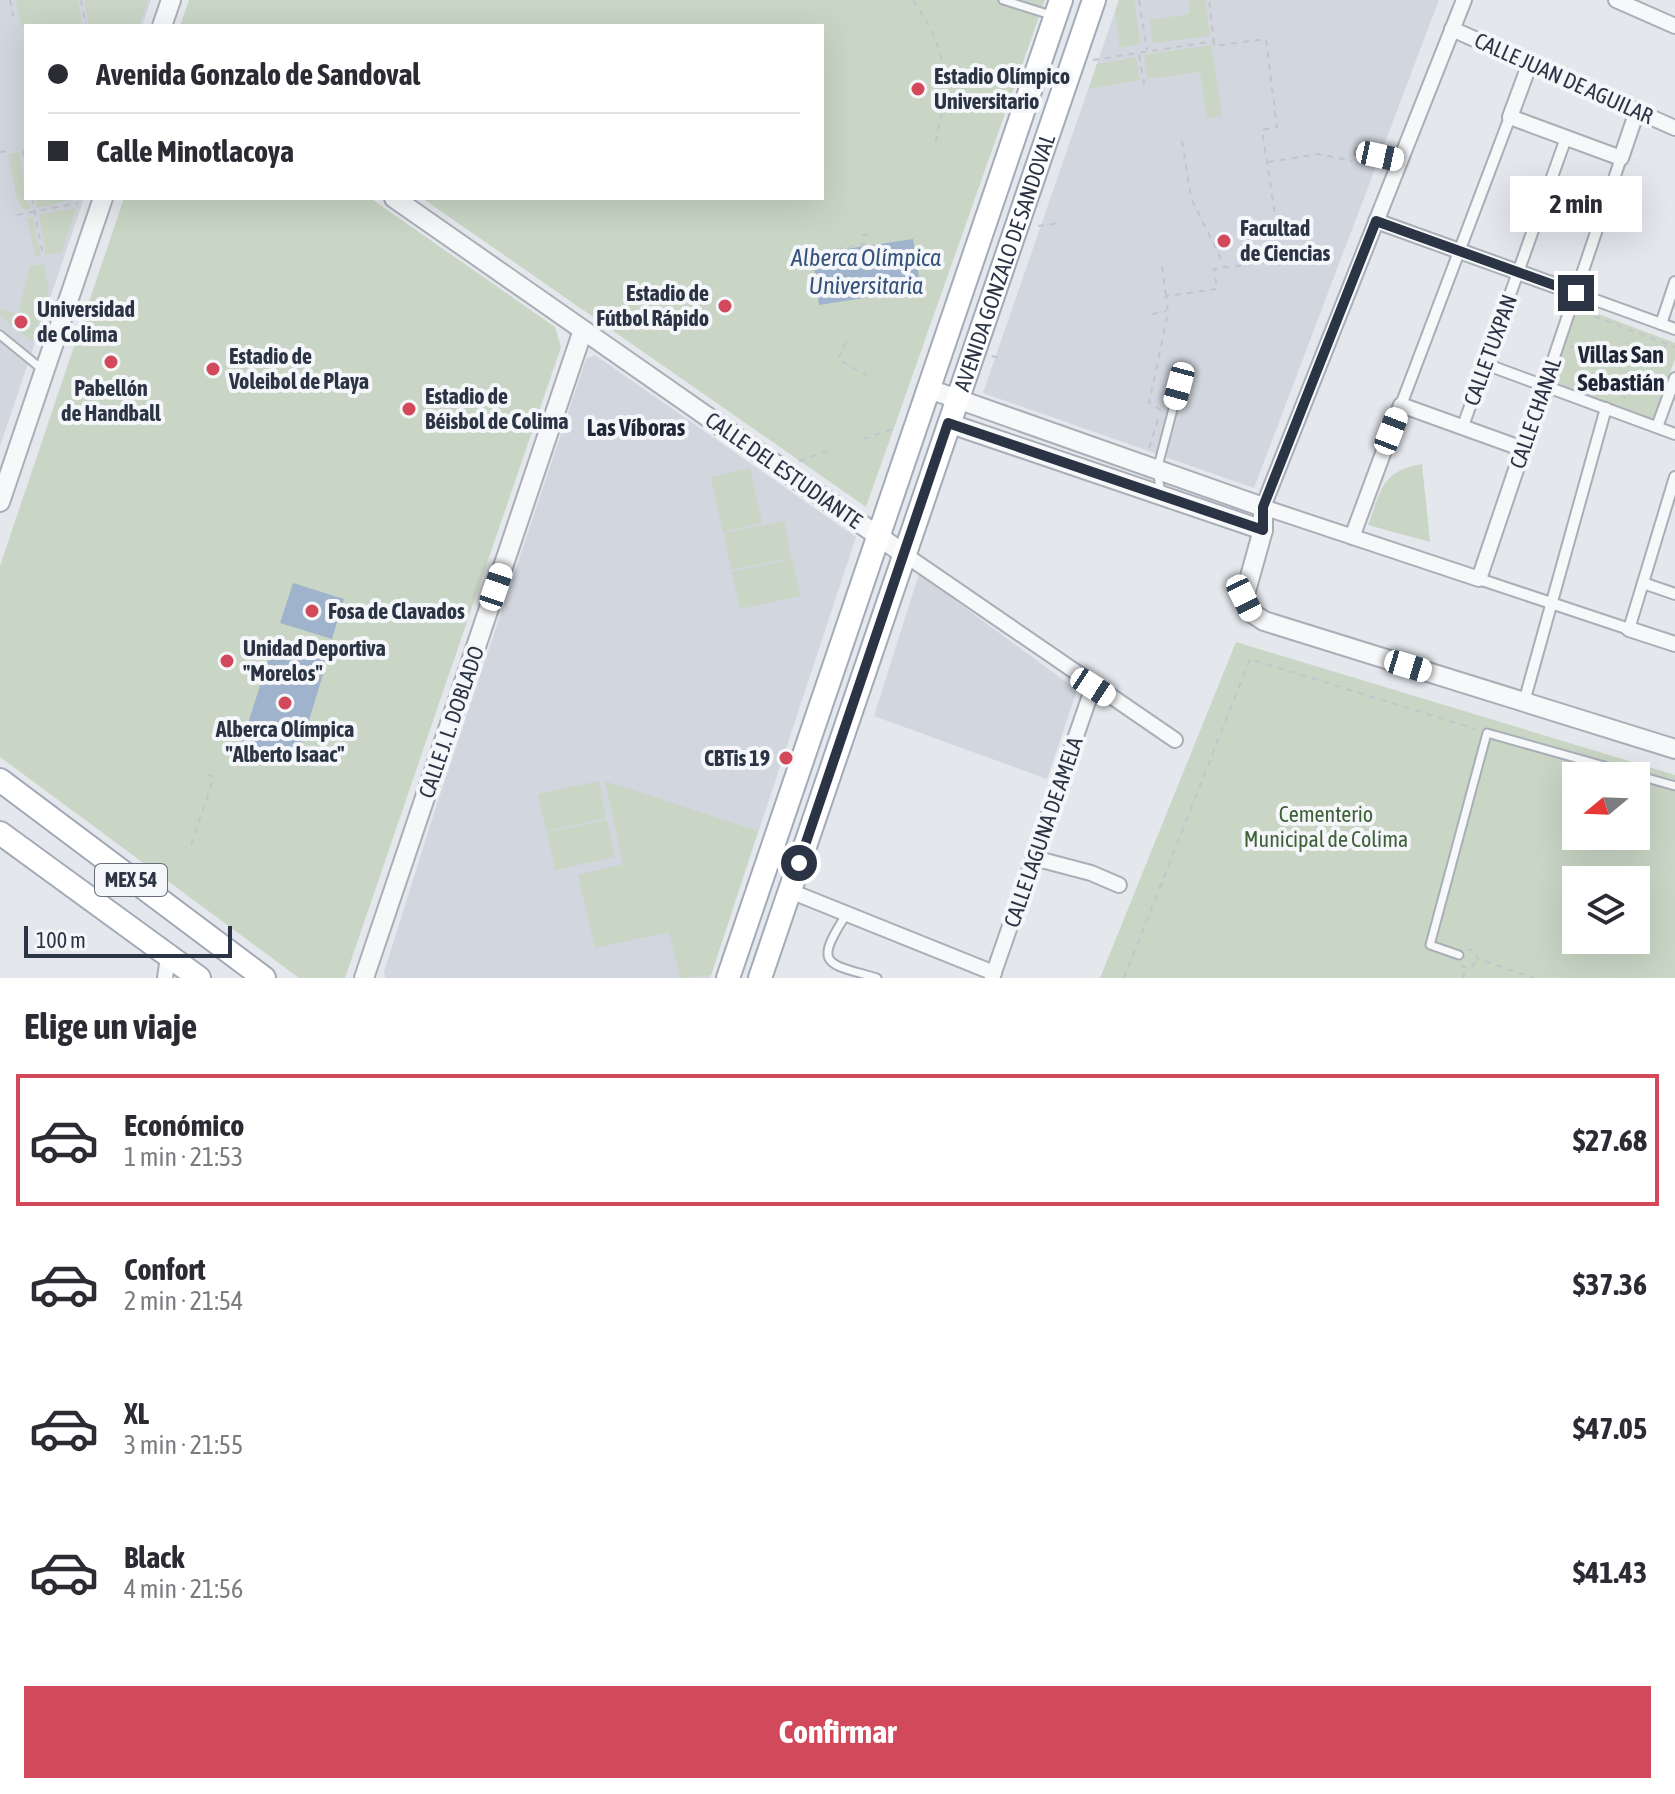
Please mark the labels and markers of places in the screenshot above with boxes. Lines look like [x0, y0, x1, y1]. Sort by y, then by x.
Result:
place label: Estadio Olímpico Universitario [934, 63, 1070, 114]
marker: Estadio Olímpico Universitario [909, 80, 927, 98]
place label: Facultad de Ciencias [1240, 215, 1330, 266]
marker: Facultad de Ciencias [1215, 232, 1233, 250]
place label: Estadio de Fútbol Rápido [596, 280, 709, 331]
place label: Universidad de Colima [37, 296, 135, 347]
marker: Estadio de Fútbol Rápido [716, 297, 734, 315]
marker: Universidad de Colima [12, 313, 30, 331]
place label: Estadio de Voleibol de Playa [228, 343, 369, 394]
marker: Pabellón de Handball [102, 353, 120, 371]
marker: Estadio de Voleibol de Playa [204, 360, 222, 378]
place label: Pabellón de Handball [61, 375, 162, 426]
place label: Estadio de Béisbol de Colima [425, 383, 569, 434]
marker: Estadio de Béisbol de Colima [400, 400, 418, 418]
place label: Fosa de Clavados [328, 598, 465, 624]
marker: Fosa de Clavados [303, 602, 321, 620]
place label: Unidad Deportiva "Morelos" [243, 635, 386, 686]
marker: Unidad Deportiva "Morelos" [218, 652, 236, 670]
marker: Alberca Olímpica "Alberto Isaac" [276, 694, 294, 712]
place label: Alberca Olímpica "Alberto Isaac" [215, 716, 354, 767]
place label: CBTis 19 [704, 745, 770, 771]
marker: CBTis 19 [777, 749, 795, 767]

